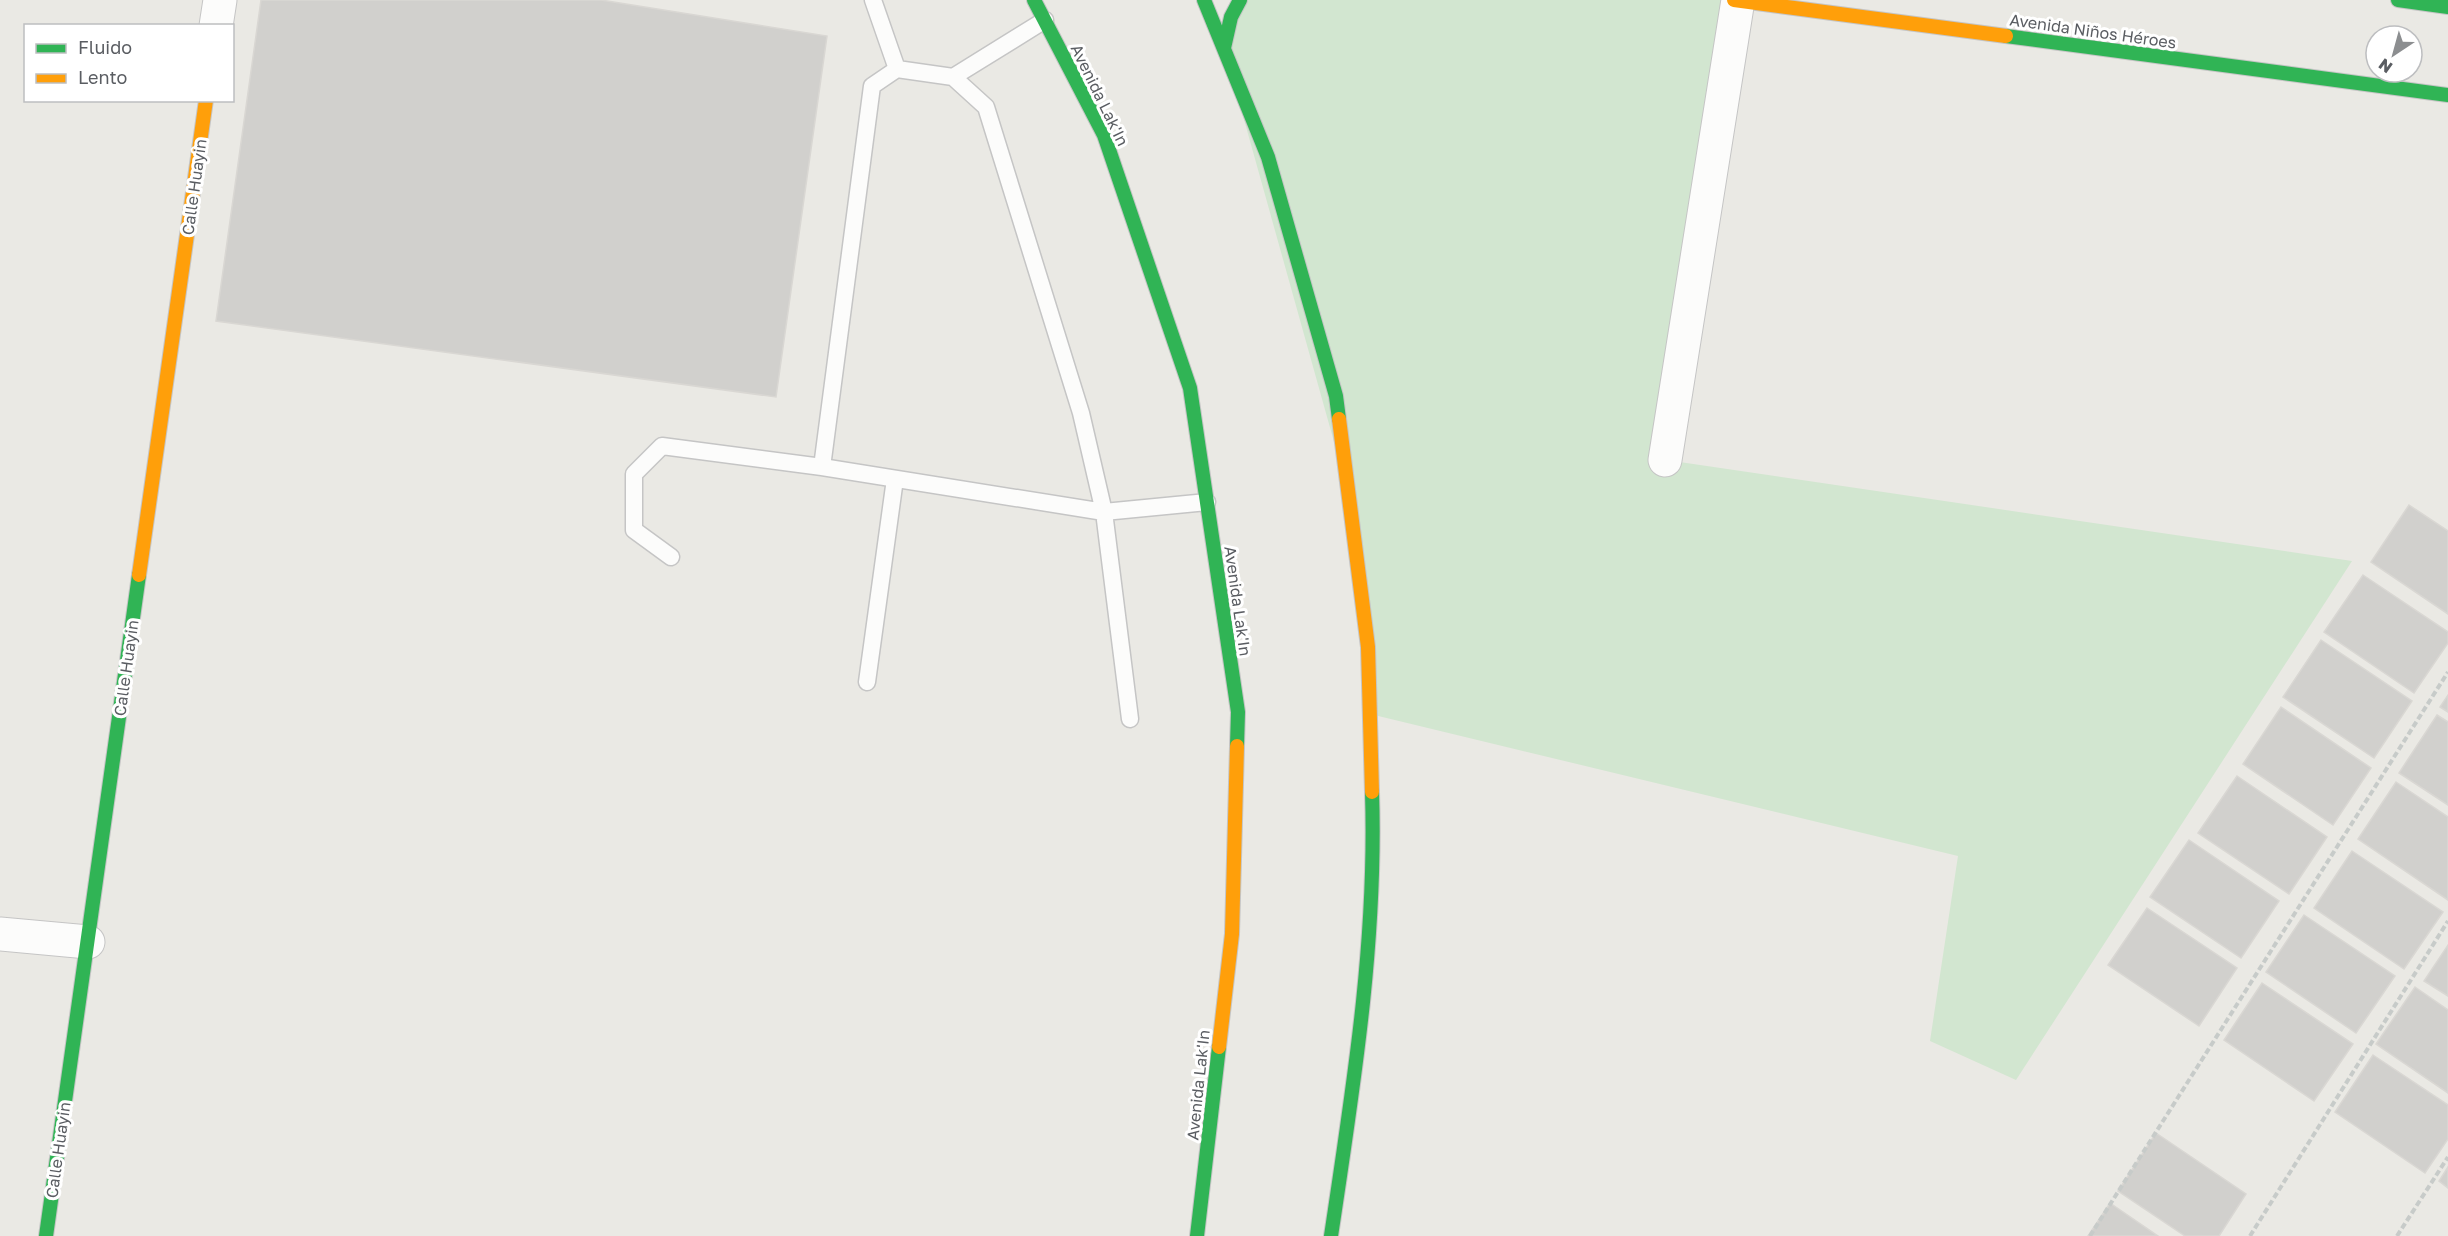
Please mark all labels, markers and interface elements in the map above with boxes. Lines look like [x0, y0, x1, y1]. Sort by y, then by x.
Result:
street label: Avenida Niños Héroes [2008, 9, 2178, 53]
legend [24, 24, 234, 102]
north arrow [2364, 24, 2424, 84]
text: Fluido [78, 36, 132, 58]
street label: Avenida Lak'In [1067, 41, 1133, 149]
text: N [2374, 54, 2396, 78]
text: Lento [78, 66, 127, 88]
street label: Calle Huayin [177, 138, 211, 236]
street label: Avenida Lak'In [1220, 545, 1256, 657]
street label: Calle Huayin [109, 619, 143, 717]
street label: Avenida Lak'In [1182, 1029, 1214, 1141]
street label: Calle Huayin [41, 1101, 75, 1199]

